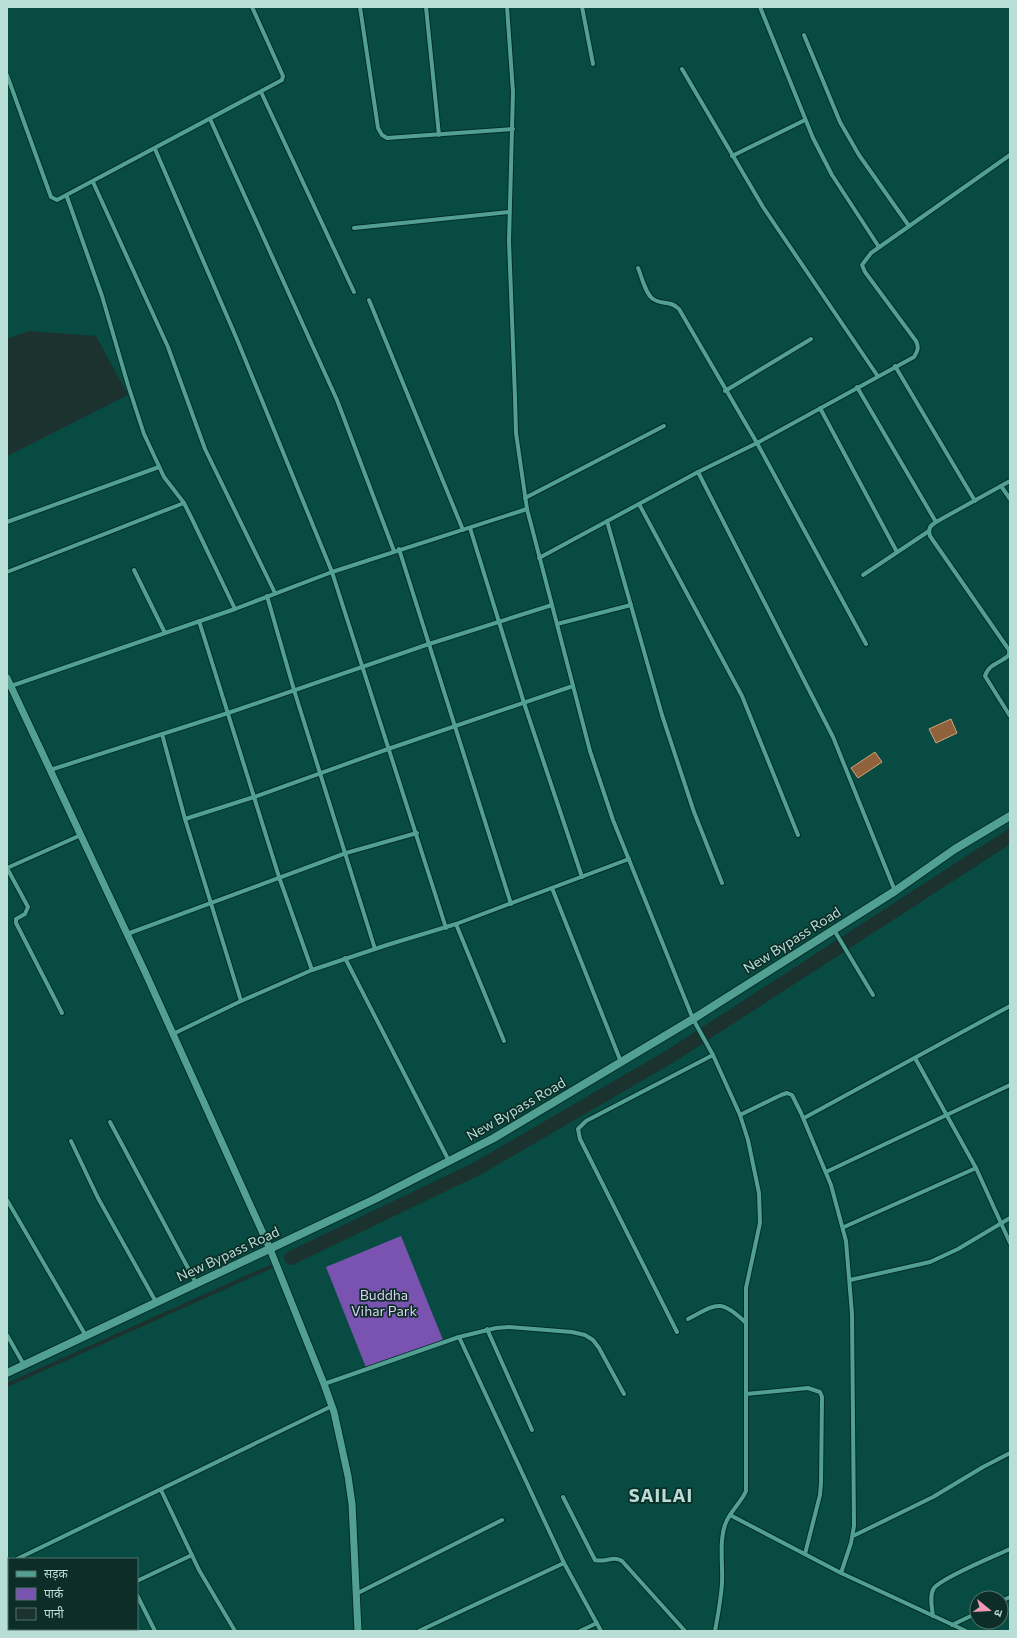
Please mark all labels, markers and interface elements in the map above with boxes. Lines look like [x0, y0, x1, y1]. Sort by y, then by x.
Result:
street label: New Bypass Road [740, 903, 844, 976]
street label: New Bypass Road [463, 1073, 568, 1144]
street label: New Bypass Road [174, 1222, 282, 1285]
park label: Buddha Vihar Park [351, 1286, 417, 1319]
district label: SAILAI [629, 1484, 693, 1506]
legend [8, 1558, 138, 1630]
text: सड़क [44, 1566, 69, 1581]
text: पार्क [44, 1586, 64, 1600]
north arrow [969, 1590, 1009, 1630]
text: पानी [44, 1606, 65, 1620]
text: उ [992, 1608, 1006, 1619]

